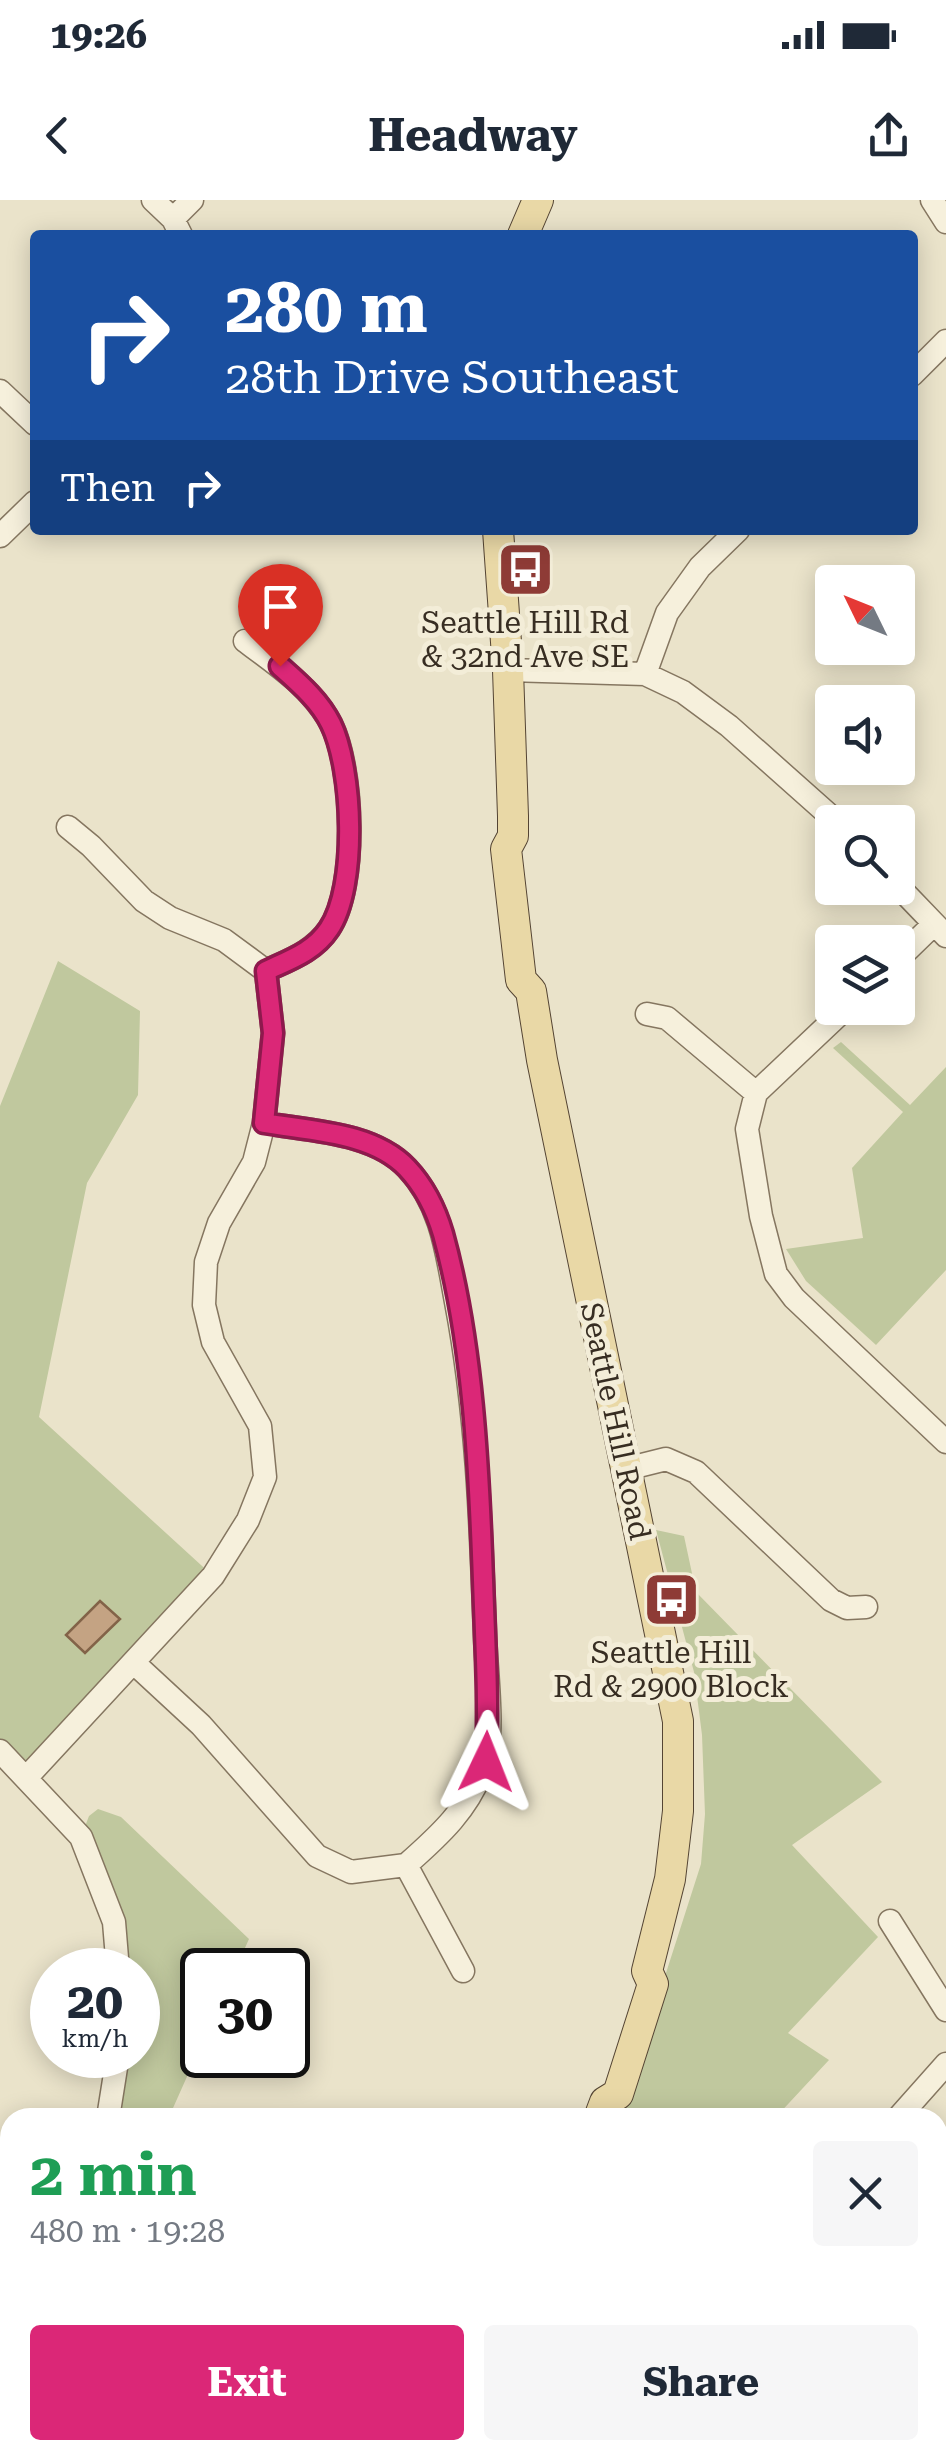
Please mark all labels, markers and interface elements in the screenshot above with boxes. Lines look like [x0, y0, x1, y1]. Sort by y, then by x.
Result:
text: 19:26 [50, 13, 147, 57]
icon: back [30, 108, 85, 163]
icon: share [861, 108, 916, 163]
text: Headway [368, 109, 578, 162]
text: 280 m [225, 267, 428, 349]
icon: right [60, 270, 190, 400]
text: 28th Drive Southeast [225, 351, 679, 404]
icon: right [175, 460, 230, 515]
text: Then [60, 466, 155, 510]
bus stop icon: Seattle Hill Rd & 32nd Ave SE [495, 540, 555, 600]
pin [238, 564, 323, 667]
north arrow [815, 565, 915, 665]
map controls [815, 565, 915, 1025]
icon: arrive [253, 579, 308, 634]
place label: Seattle Hill Rd & 32nd Ave SE [421, 605, 629, 674]
button: sound [815, 685, 915, 785]
button: search [815, 805, 915, 905]
button: layers [815, 925, 915, 1025]
street label: Seattle Hill Road [574, 1299, 658, 1543]
bus stop icon: Seattle Hill Rd & 2900 Block [641, 1569, 701, 1629]
place label: Seattle Hill Rd & 2900 Block [553, 1635, 789, 1704]
position arrow [434, 1710, 538, 1814]
speed limit sign: 30 [180, 1948, 310, 2078]
text: 20 [67, 1972, 123, 2030]
text: km/h [62, 2024, 128, 2053]
text: 2 min [30, 2139, 197, 2210]
button: close [813, 2141, 918, 2246]
text: 480 m · 19:28 [30, 2212, 225, 2250]
button: Exit [30, 2325, 464, 2440]
button: Share [484, 2325, 918, 2440]

